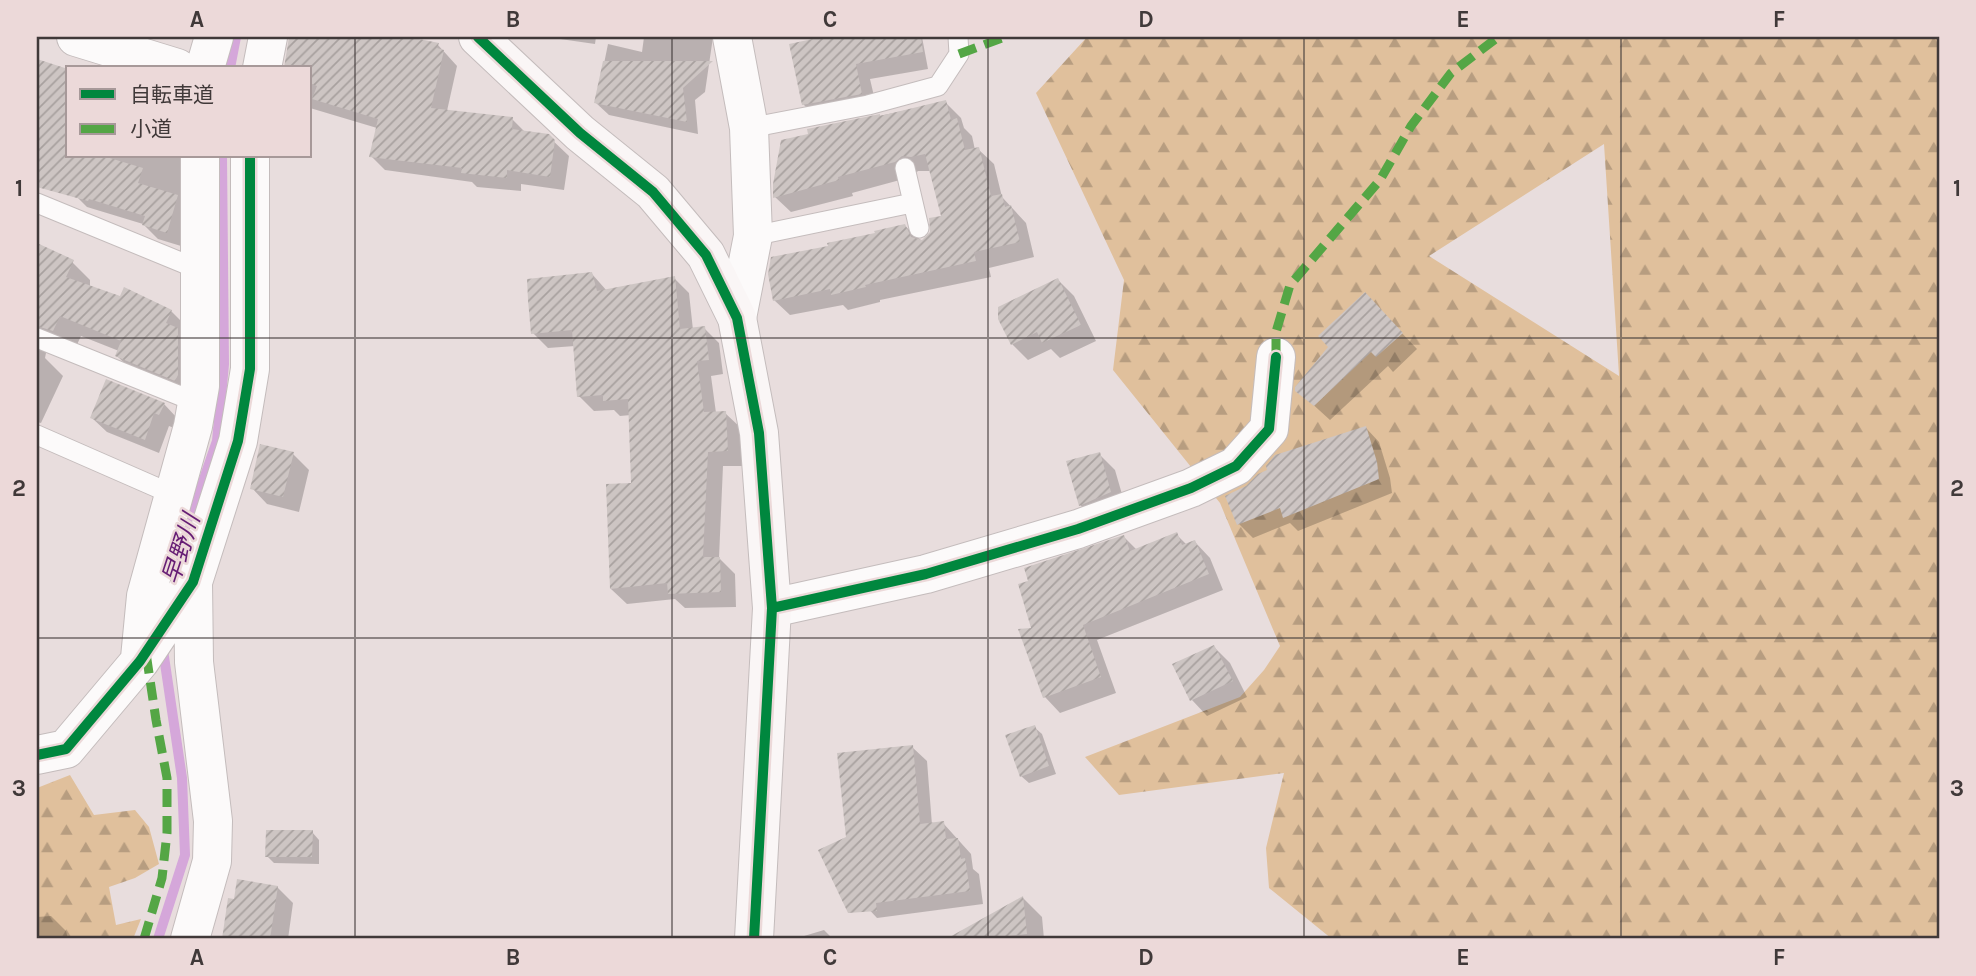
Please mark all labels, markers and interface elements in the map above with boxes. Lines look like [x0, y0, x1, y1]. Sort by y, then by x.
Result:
text: A [190, 6, 204, 33]
text: B [506, 6, 520, 33]
text: C [823, 6, 837, 33]
text: D [1138, 6, 1154, 33]
text: E [1456, 6, 1470, 33]
text: F [1773, 6, 1785, 33]
legend [66, 66, 312, 158]
text: 自転車道 [130, 83, 214, 107]
text: 小道 [130, 117, 172, 141]
text: 1 [15, 175, 23, 202]
text: 1 [1953, 175, 1961, 202]
text: 2 [12, 475, 26, 502]
text: 2 [1950, 475, 1964, 502]
water label: 早野川 [157, 508, 206, 588]
text: 3 [12, 775, 26, 802]
text: 3 [1950, 775, 1964, 802]
text: A [190, 944, 204, 971]
text: B [506, 944, 520, 971]
text: C [823, 944, 837, 971]
text: D [1138, 944, 1154, 971]
text: E [1456, 944, 1470, 971]
text: F [1773, 944, 1785, 971]

